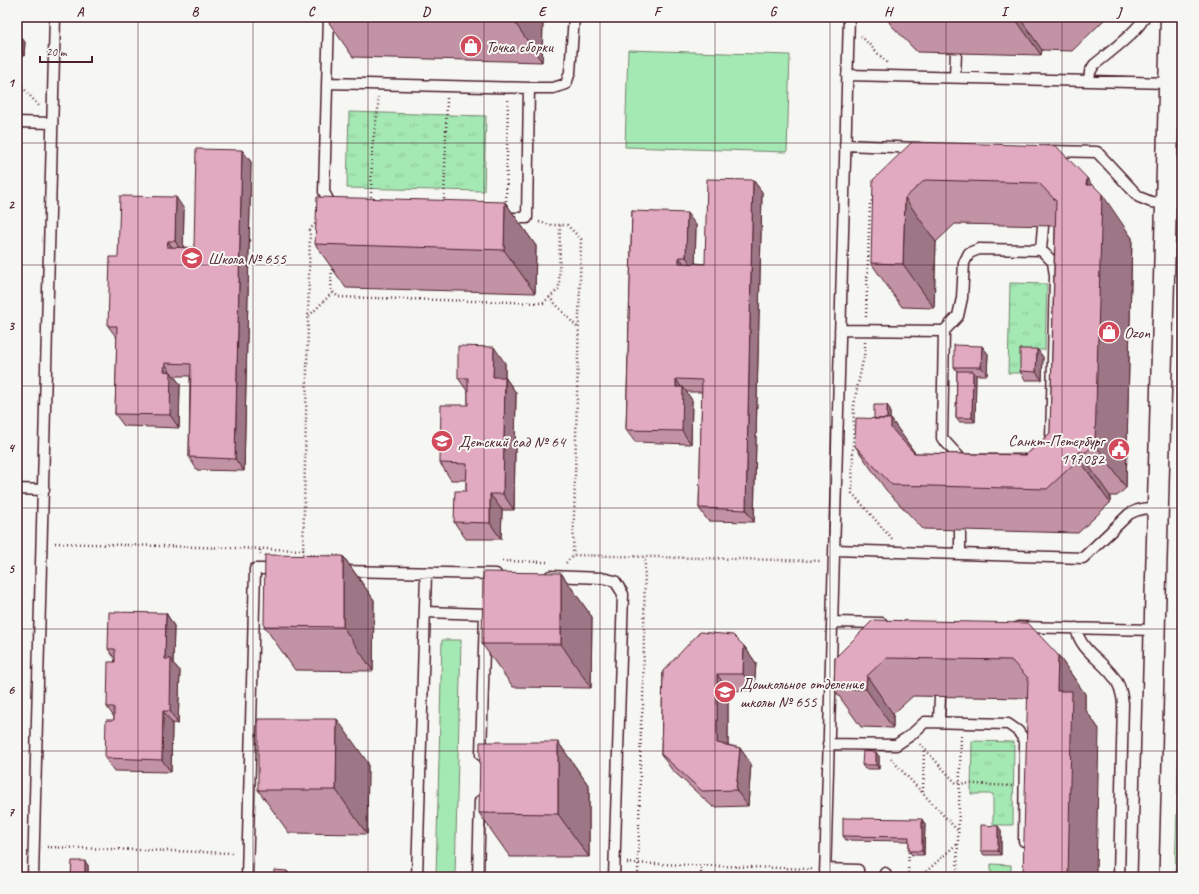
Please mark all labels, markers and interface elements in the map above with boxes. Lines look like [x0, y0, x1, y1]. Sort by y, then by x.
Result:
text: A [77, 4, 85, 20]
text: B [192, 4, 200, 20]
text: C [308, 4, 316, 20]
text: D [422, 4, 431, 20]
text: E [539, 4, 548, 20]
text: F [654, 4, 663, 20]
text: G [770, 4, 778, 20]
text: H [884, 4, 894, 20]
text: I [1001, 4, 1010, 20]
text: J [1116, 4, 1123, 20]
shop icon: Точка сборки [458, 33, 484, 59]
place label: Точка сборки [486, 37, 554, 57]
scale bar [40, 38, 92, 64]
text: 20 m [46, 44, 68, 60]
text: 1 [8, 75, 16, 91]
text: 2 [8, 197, 15, 213]
school or university icon: Школа № 655 [179, 245, 205, 271]
place label: Школа № 655 [208, 249, 287, 269]
text: 3 [8, 318, 15, 334]
shop icon: Ozon [1096, 319, 1122, 345]
place label: Ozon [1124, 323, 1151, 343]
school or university icon: Детский сад № 64 [429, 428, 455, 454]
place label: Санкт-Петербург 197082 [1008, 431, 1107, 469]
place label: Детский сад № 64 [458, 432, 567, 452]
public building icon: Санкт-Петербург 197082 [1106, 436, 1132, 462]
text: 4 [8, 440, 16, 456]
text: 5 [8, 561, 15, 577]
place label: Дошкольное отделение школы № 655 [740, 674, 865, 712]
school or university icon: Дошкольное отделение школы № 655 [712, 679, 738, 705]
text: 6 [8, 682, 15, 698]
text: 7 [8, 804, 15, 820]

